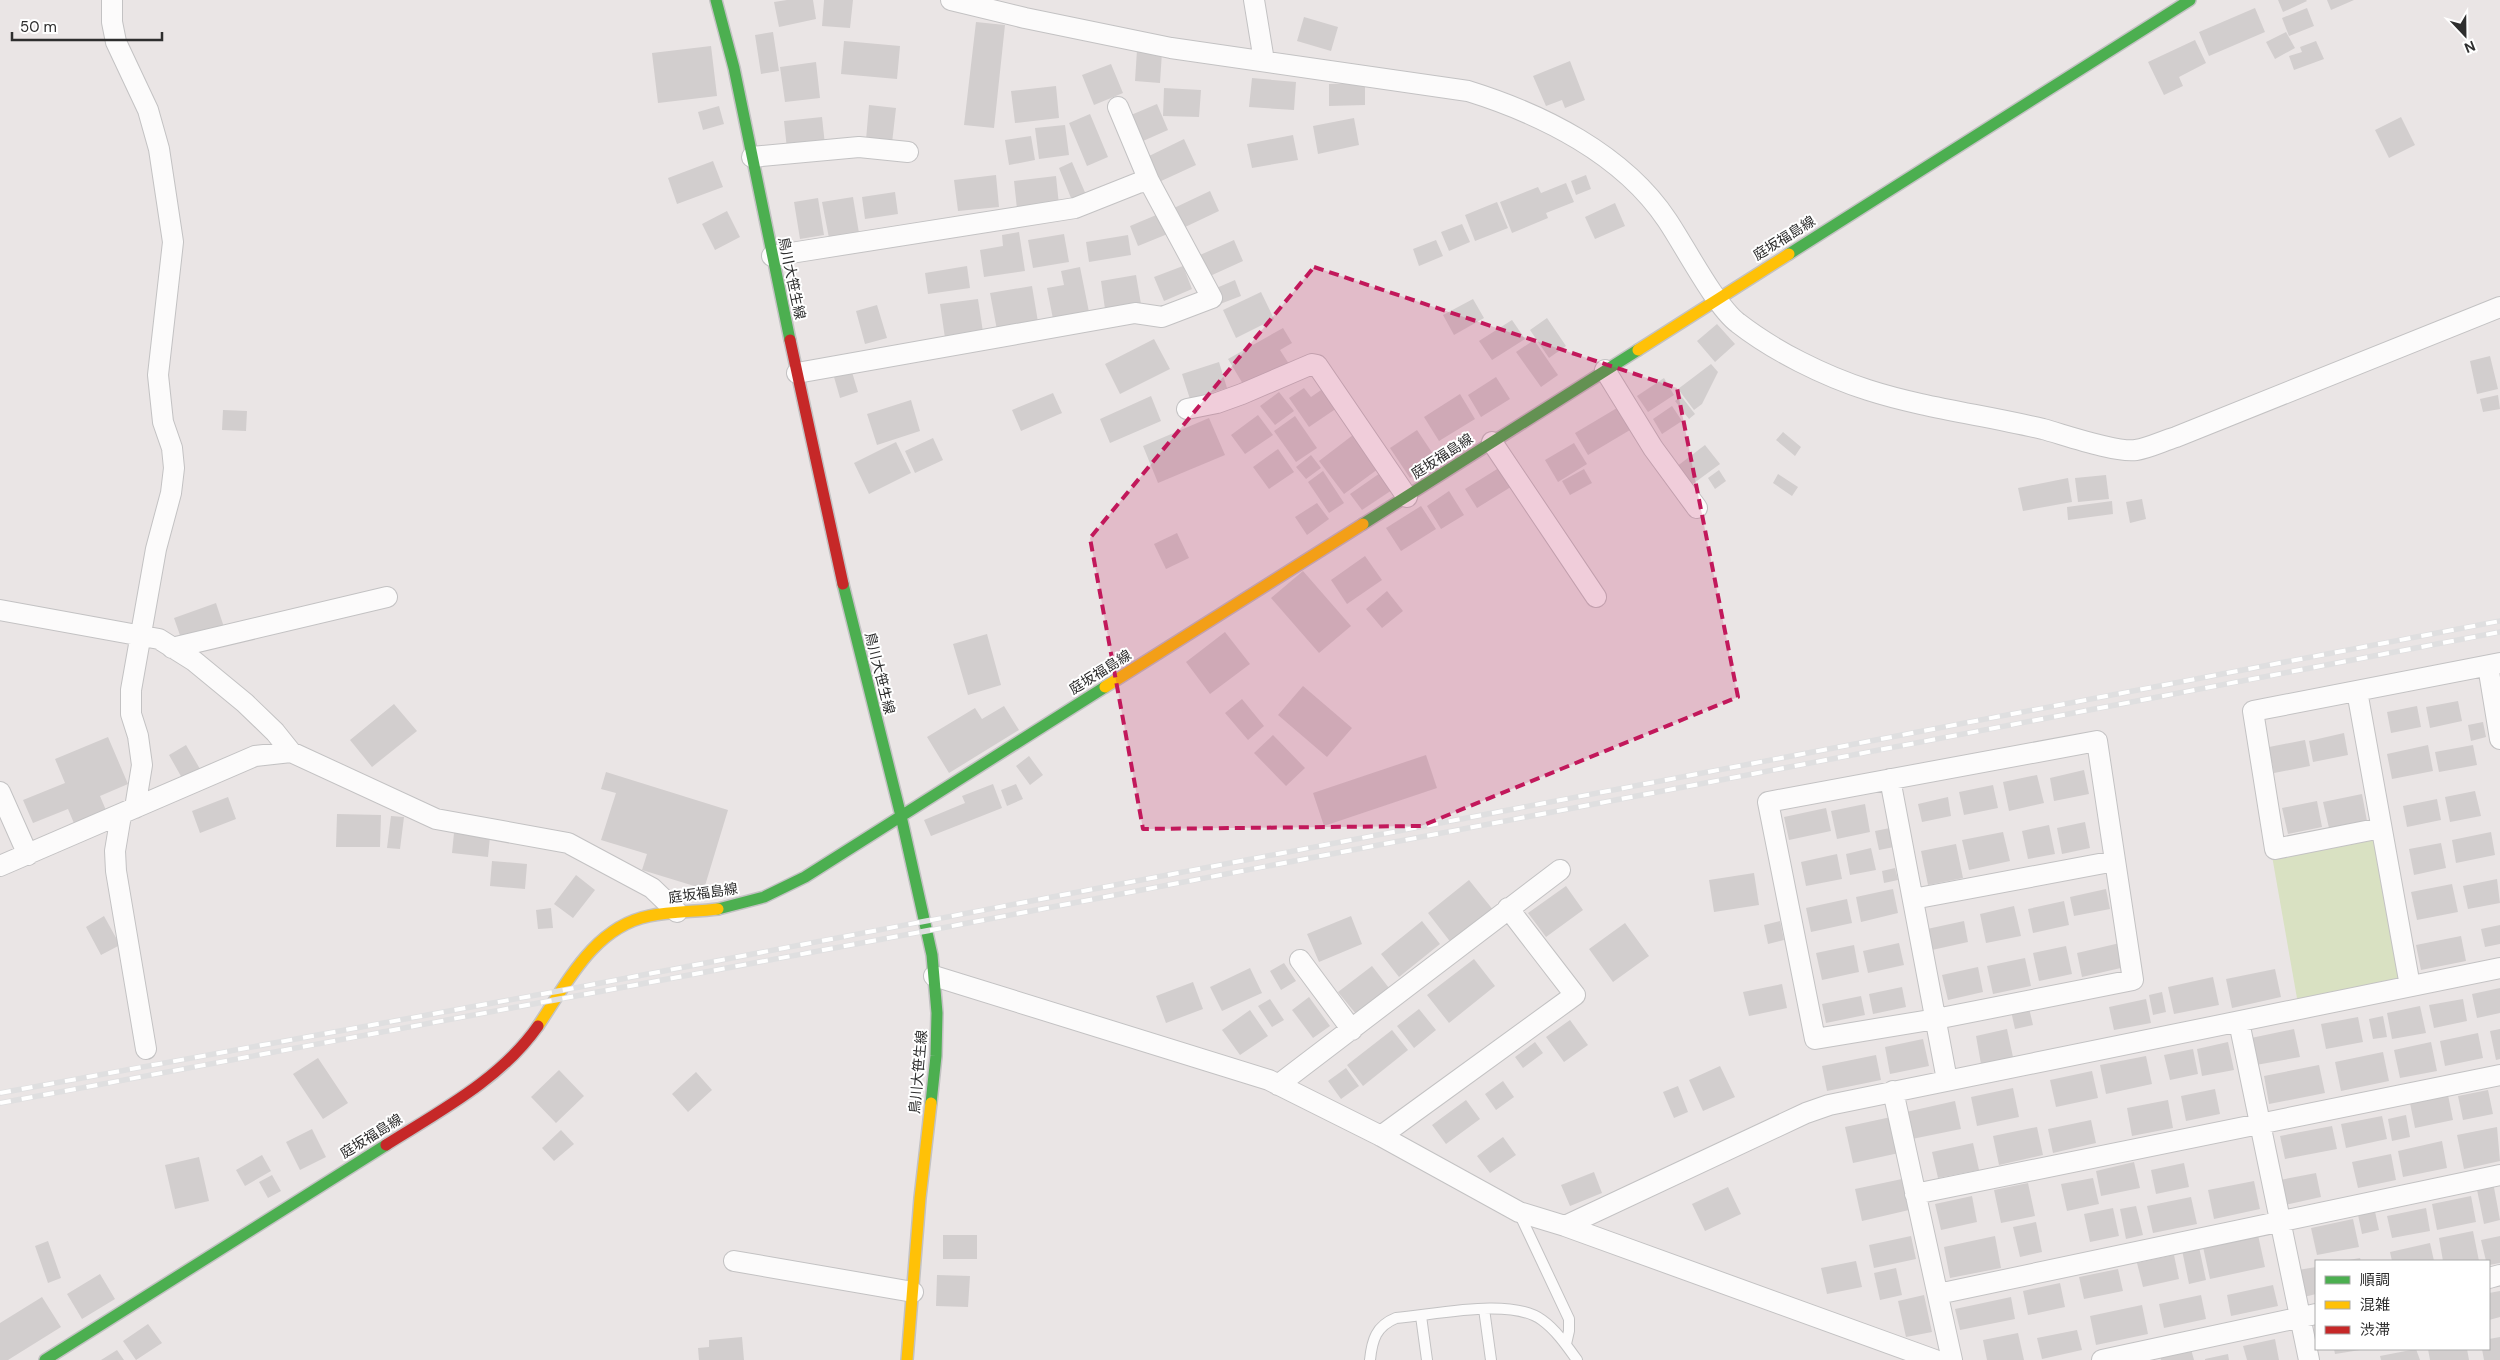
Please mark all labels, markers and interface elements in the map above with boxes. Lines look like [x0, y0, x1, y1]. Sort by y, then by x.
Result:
scale bar [12, 10, 162, 42]
north arrow [2440, 10, 2490, 60]
text: 50 m [20, 17, 57, 37]
text: N [2462, 37, 2478, 57]
street label: 庭坂福島線 [1750, 212, 1818, 264]
street label: 鳥川大笹生線 [774, 235, 810, 321]
street label: 庭坂福島線 [1408, 429, 1476, 483]
street label: 鳥川大笹生線 [861, 630, 899, 716]
street label: 庭坂福島線 [1066, 646, 1134, 698]
street label: 庭坂福島線 [667, 879, 739, 907]
street label: 鳥川大笹生線 [905, 1029, 931, 1115]
street label: 庭坂福島線 [337, 1110, 405, 1162]
legend [2315, 1260, 2490, 1350]
text: 順調 [2360, 1270, 2390, 1290]
text: 混雑 [2360, 1295, 2390, 1315]
text: 渋滞 [2360, 1320, 2390, 1340]

